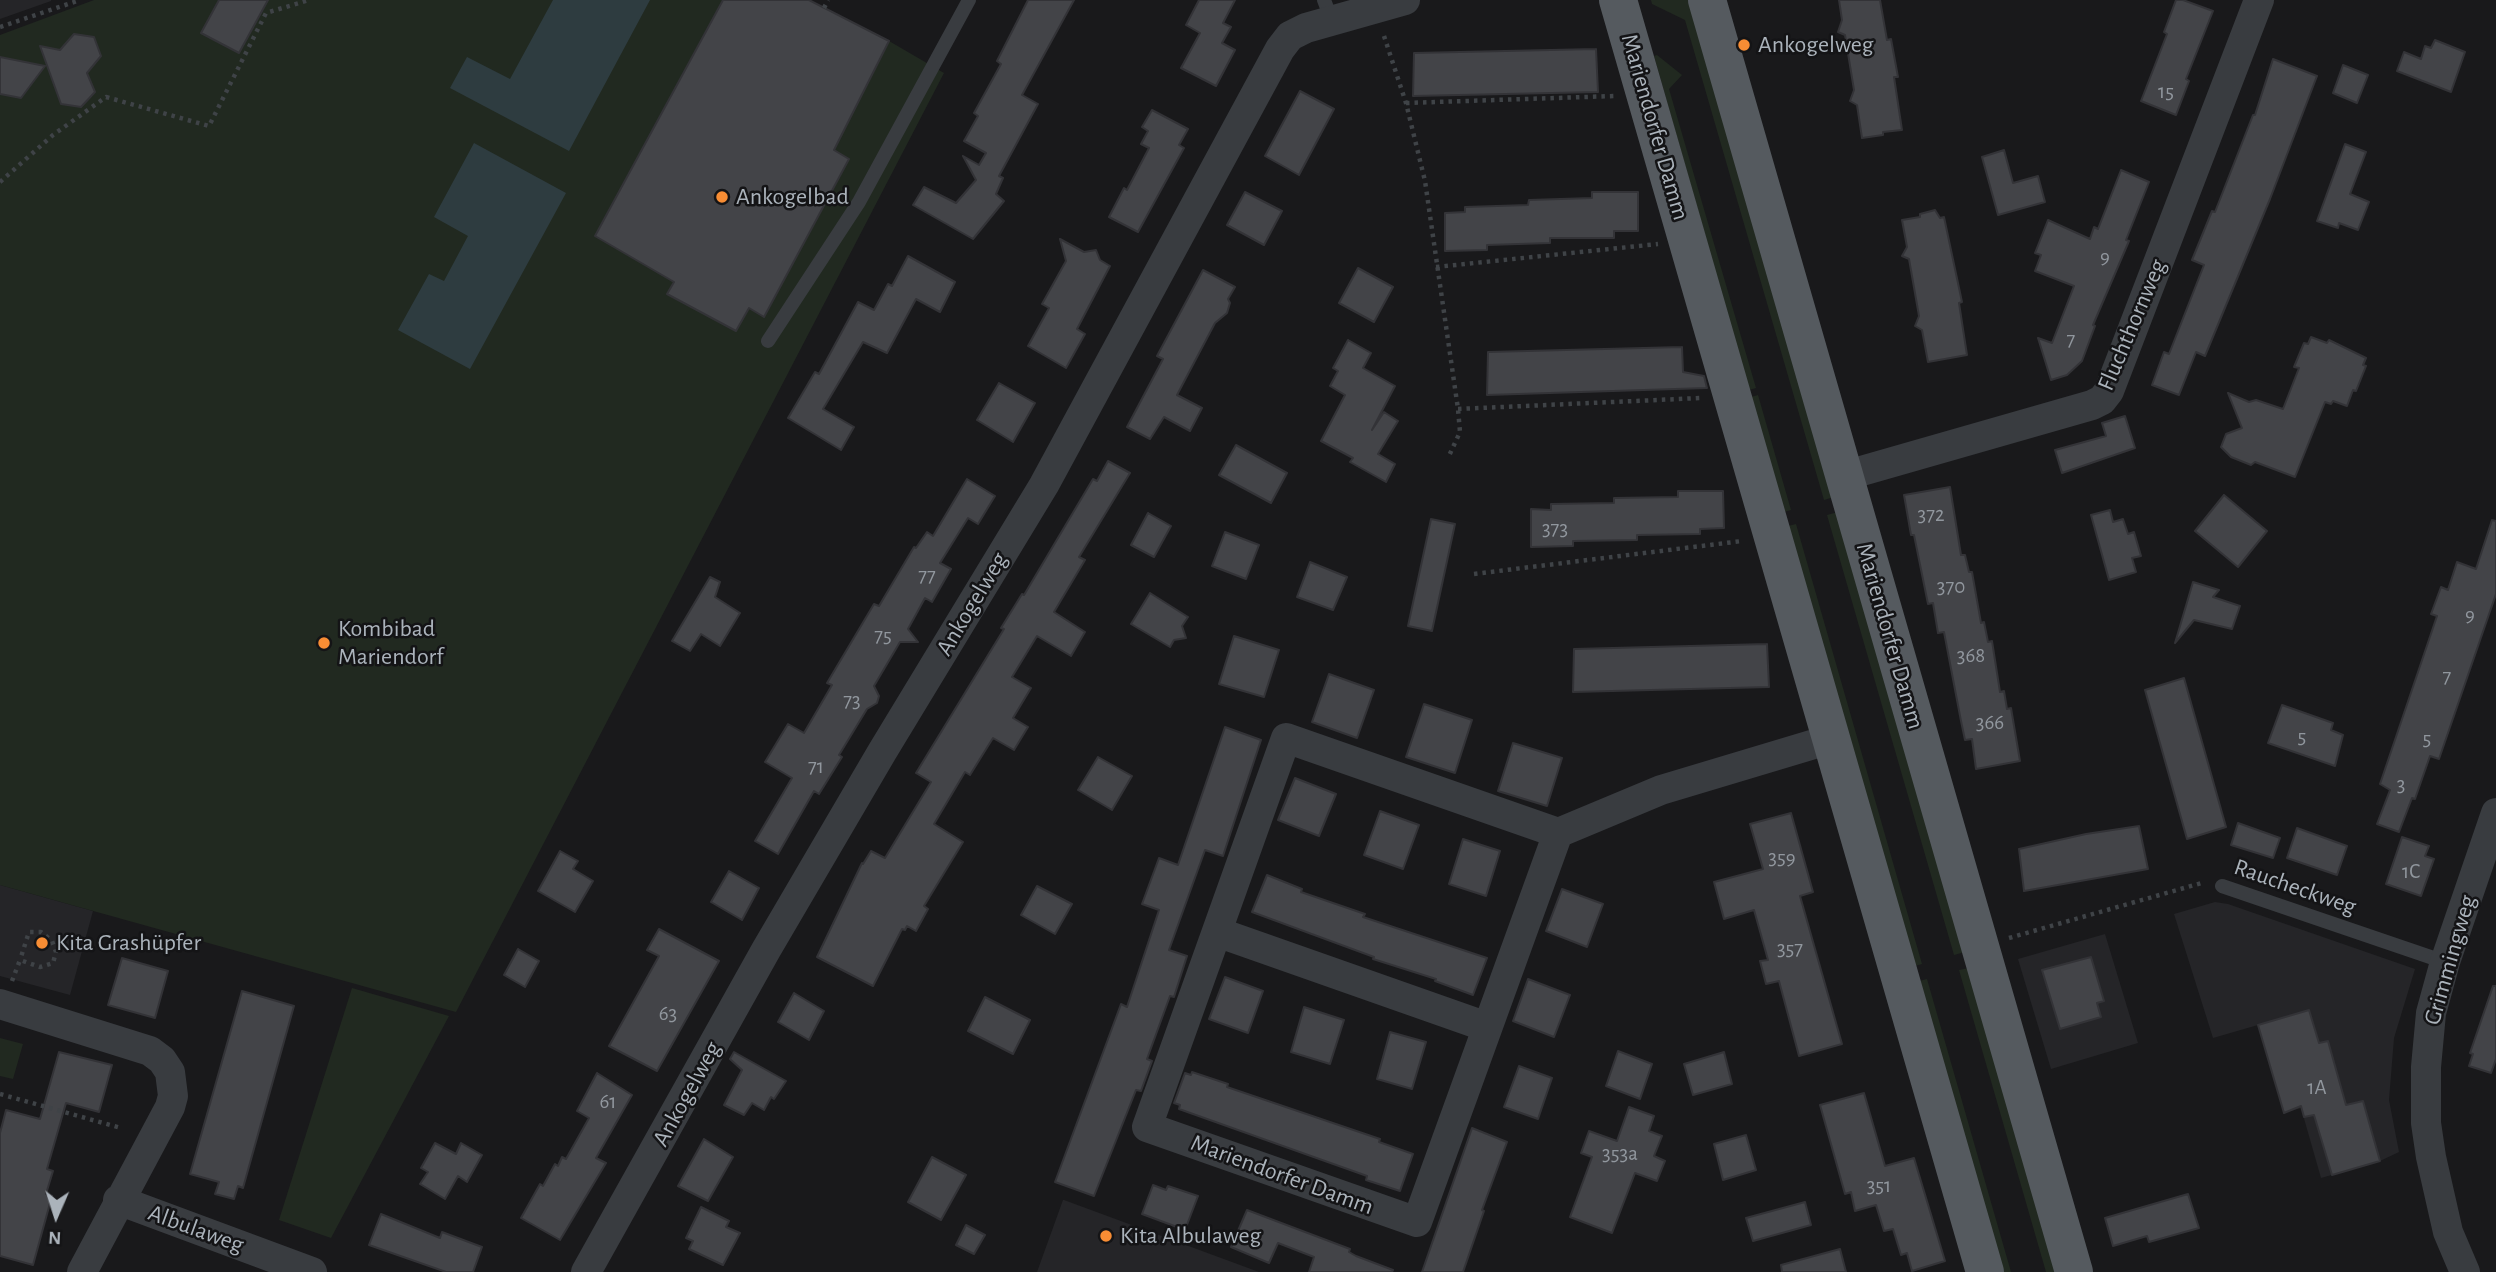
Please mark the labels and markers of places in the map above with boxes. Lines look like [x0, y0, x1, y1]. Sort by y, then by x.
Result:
place label: Ankogelweg [1758, 31, 1873, 59]
marker: Ankogelweg [1736, 37, 1752, 53]
place label: Ankogelbad [736, 183, 849, 211]
marker: Ankogelbad [714, 189, 730, 205]
place label: Kombibad Mariendorf [338, 615, 444, 671]
marker: Kombibad Mariendorf [316, 635, 332, 651]
place label: Kita Grashüpfer [56, 929, 201, 957]
marker: Kita Grashüpfer [34, 935, 50, 951]
place label: Kita Albulaweg [1120, 1222, 1261, 1250]
marker: Kita Albulaweg [1098, 1228, 1114, 1244]

